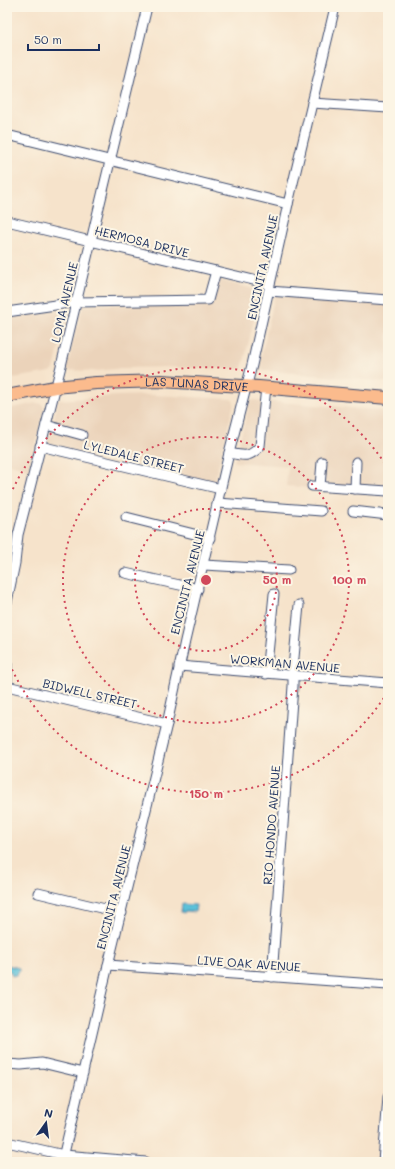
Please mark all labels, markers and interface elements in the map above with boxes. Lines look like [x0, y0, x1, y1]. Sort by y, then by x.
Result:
scale bar [28, 26, 99, 52]
text: 50 m [34, 31, 62, 47]
street label: ENCINITA AVENUE [243, 213, 281, 321]
street label: HERMOSA DRIVE [93, 222, 191, 261]
street label: LOMA AVENUE [47, 260, 81, 344]
street label: LAS TUNAS DRIVE [145, 373, 249, 394]
street label: LYLEDALE STREET [82, 436, 186, 476]
street label: ENCINITA AVENUE [166, 528, 208, 636]
text: 50 m [263, 571, 291, 587]
text: 100 m [332, 571, 366, 587]
centre of rings [199, 573, 213, 587]
street label: WORKMAN AVENUE [229, 650, 341, 676]
street label: BIDWELL STREET [41, 674, 139, 712]
street label: RIO HONDO AVENUE [259, 765, 283, 885]
text: 150 m [189, 785, 223, 801]
street label: ENCINITA AVENUE [92, 843, 134, 951]
street label: LIVE OAK AVENUE [197, 951, 301, 975]
north arrow [26, 1103, 66, 1143]
text: N [43, 1105, 54, 1121]

